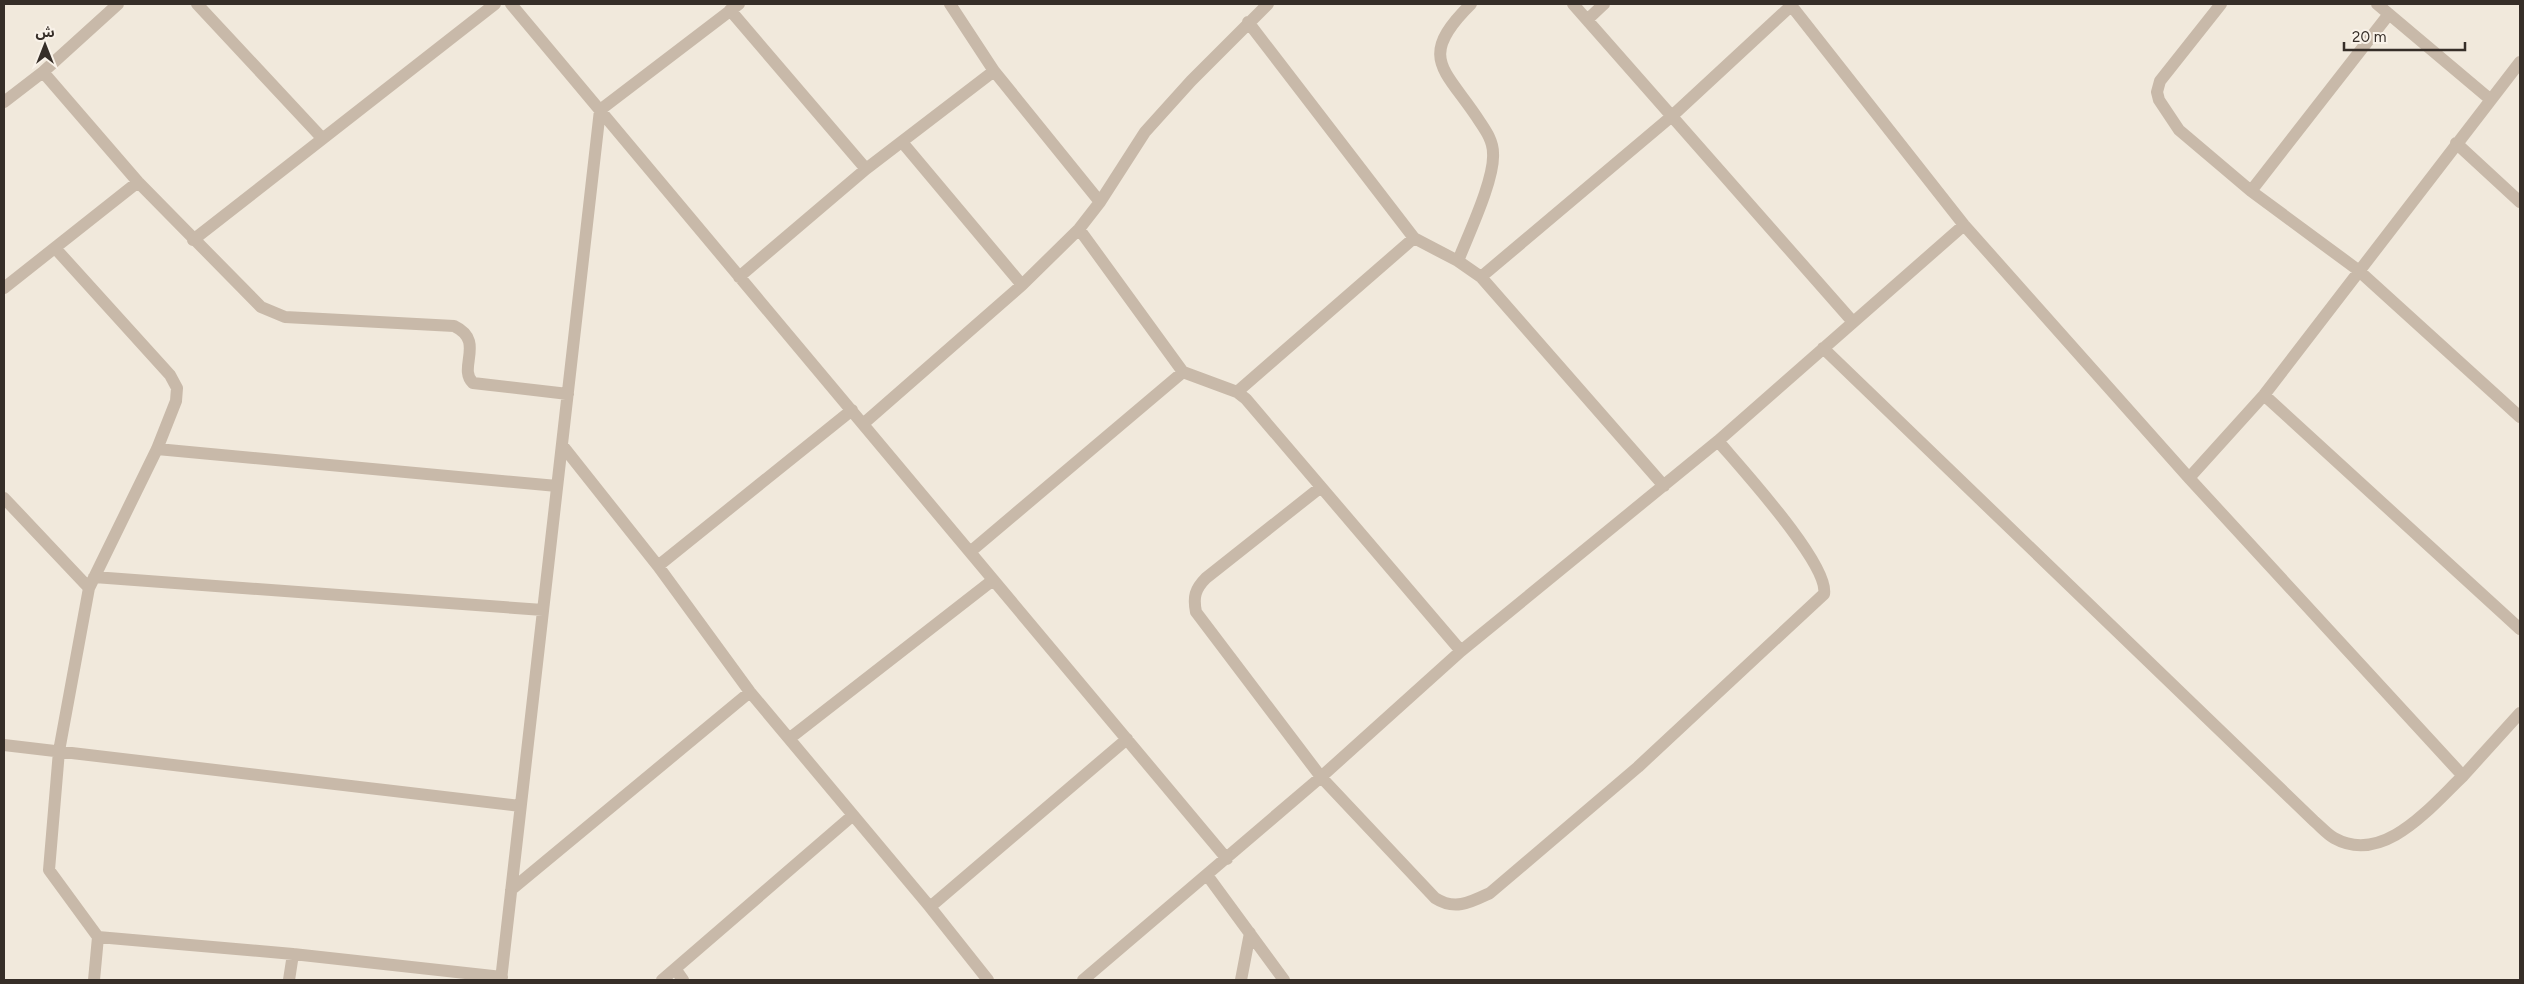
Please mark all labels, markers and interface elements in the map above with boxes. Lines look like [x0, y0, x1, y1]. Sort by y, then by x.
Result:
north arrow [20, 20, 70, 70]
scale bar [2344, 20, 2465, 52]
text: ش [35, 24, 55, 41]
text: 20 m [2352, 28, 2386, 46]

